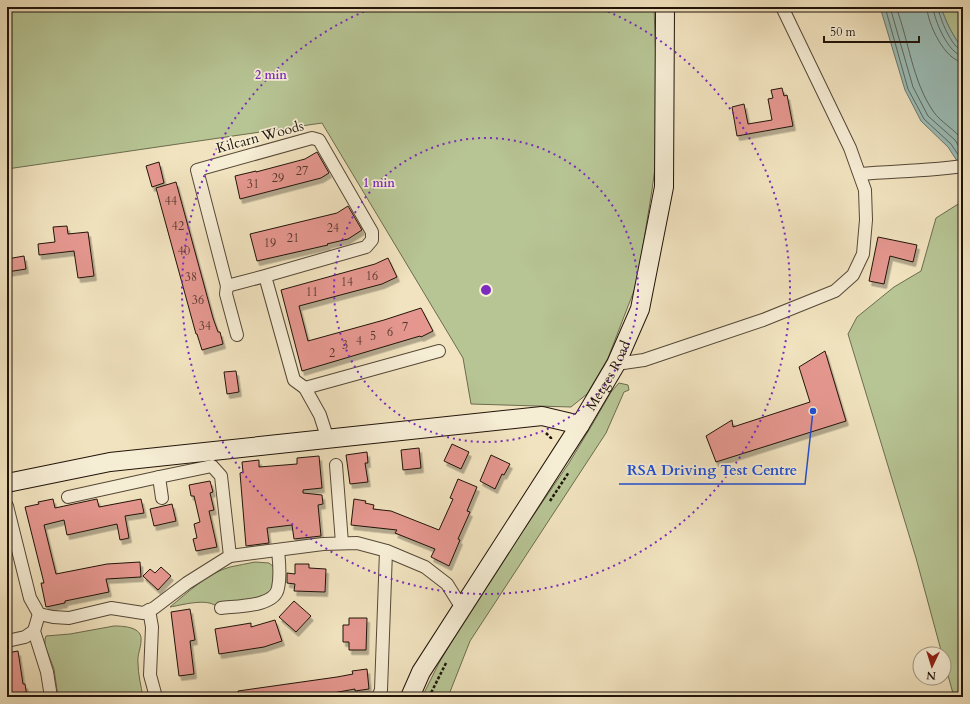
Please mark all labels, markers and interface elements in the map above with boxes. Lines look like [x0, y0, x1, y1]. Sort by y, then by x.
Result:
scale bar [824, 18, 919, 44]
text: 50 m [830, 24, 857, 40]
text: 2 min [255, 67, 287, 83]
street label: Kilcarn Woods [214, 116, 306, 158]
house number: 27 [296, 163, 308, 179]
house number: 29 [272, 170, 284, 186]
text: 1 min [363, 175, 395, 191]
house number: 31 [247, 176, 259, 192]
house number: 44 [165, 193, 177, 209]
house number: 42 [172, 218, 184, 234]
house number: 24 [327, 220, 339, 236]
house number: 21 [287, 230, 299, 246]
house number: 19 [264, 235, 276, 251]
house number: 40 [178, 243, 190, 259]
house number: 16 [366, 268, 378, 284]
house number: 38 [185, 269, 197, 285]
house number: 14 [341, 274, 353, 290]
centre of rings [479, 283, 493, 297]
house number: 11 [306, 284, 318, 300]
house number: 36 [192, 292, 204, 308]
house number: 34 [199, 318, 211, 334]
house number: 7 [402, 319, 408, 335]
house number: 6 [387, 324, 393, 340]
house number: 5 [370, 328, 376, 344]
house number: 4 [356, 333, 362, 349]
house number: 3 [342, 337, 348, 353]
street label: Metges Road [581, 337, 635, 414]
house number: 2 [329, 345, 335, 361]
callout: RSA Driving Test Centre [619, 457, 805, 484]
text: RSA Driving Test Centre [627, 460, 797, 480]
north arrow [912, 646, 952, 686]
text: N [926, 668, 937, 683]

